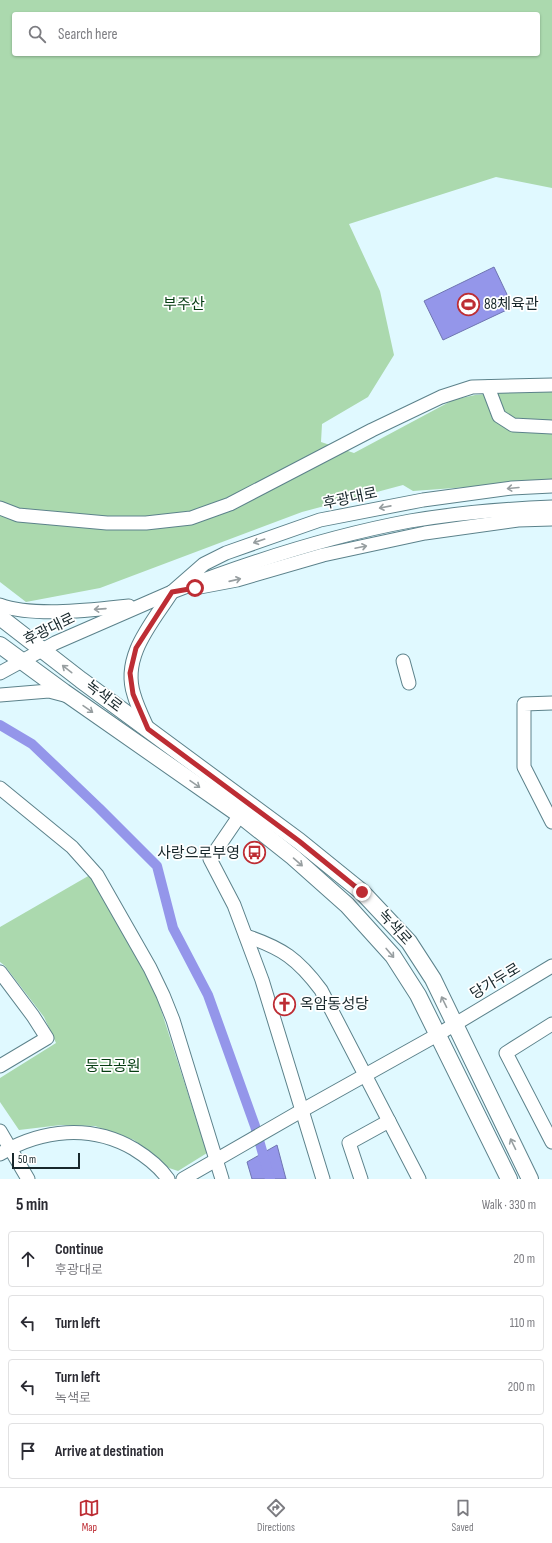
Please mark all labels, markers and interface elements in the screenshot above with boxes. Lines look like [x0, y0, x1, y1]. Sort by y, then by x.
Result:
search box [12, 12, 540, 56]
icon: search [26, 23, 48, 45]
text: Search here [58, 25, 118, 44]
sports icon: 88체육관 [455, 291, 481, 317]
park label: 부주산 [163, 295, 205, 314]
place label: 88체육관 [484, 295, 539, 314]
street label: 후광대로 [321, 483, 379, 514]
one-way arrow [507, 484, 520, 492]
one-way arrow [378, 504, 391, 512]
one-way arrow [254, 538, 266, 546]
one-way arrow [354, 543, 367, 551]
one-way arrow [228, 576, 241, 584]
route start [186, 579, 204, 597]
one-way arrow [94, 605, 107, 612]
street label: 후광대로 [20, 609, 78, 650]
one-way arrow [62, 664, 73, 673]
street label: 녹색로 [81, 676, 126, 716]
one-way arrow [82, 705, 93, 713]
one-way arrow [189, 780, 200, 788]
bus stop icon: 사랑으로부영 [242, 840, 268, 866]
place label: 사랑으로부영 [157, 844, 240, 863]
one-way arrow [293, 857, 304, 866]
route end [353, 883, 371, 901]
street label: 녹색로 [374, 906, 416, 949]
one-way arrow [386, 948, 395, 959]
street label: 당가두로 [467, 959, 524, 1004]
church icon: 옥암동성당 [271, 991, 297, 1017]
place label: 옥암동성당 [300, 995, 369, 1014]
one-way arrow [440, 996, 447, 1008]
park label: 둥근공원 [85, 1057, 141, 1076]
one-way arrow [509, 1138, 516, 1150]
scale bar [12, 1151, 80, 1170]
text: 50 m [18, 1153, 36, 1166]
text: 5 min [16, 1195, 48, 1215]
text: Walk · 330 m [482, 1197, 536, 1213]
text: Continue [55, 1240, 104, 1259]
icon: ahead [17, 1248, 39, 1270]
text: 20 m [513, 1251, 535, 1267]
text: 후광대로 [55, 1262, 103, 1278]
icon: left [17, 1312, 39, 1334]
text: Turn left [55, 1314, 100, 1333]
text: 110 m [510, 1315, 535, 1331]
text: Turn left [55, 1368, 100, 1387]
icon: left [17, 1376, 39, 1398]
text: 200 m [508, 1379, 535, 1395]
text: 녹색로 [55, 1390, 91, 1406]
icon: arrive [17, 1440, 39, 1462]
text: Arrive at destination [55, 1442, 164, 1461]
tab: Map [78, 1497, 100, 1534]
tab: Directions [257, 1497, 295, 1534]
tab: Saved [452, 1497, 474, 1534]

